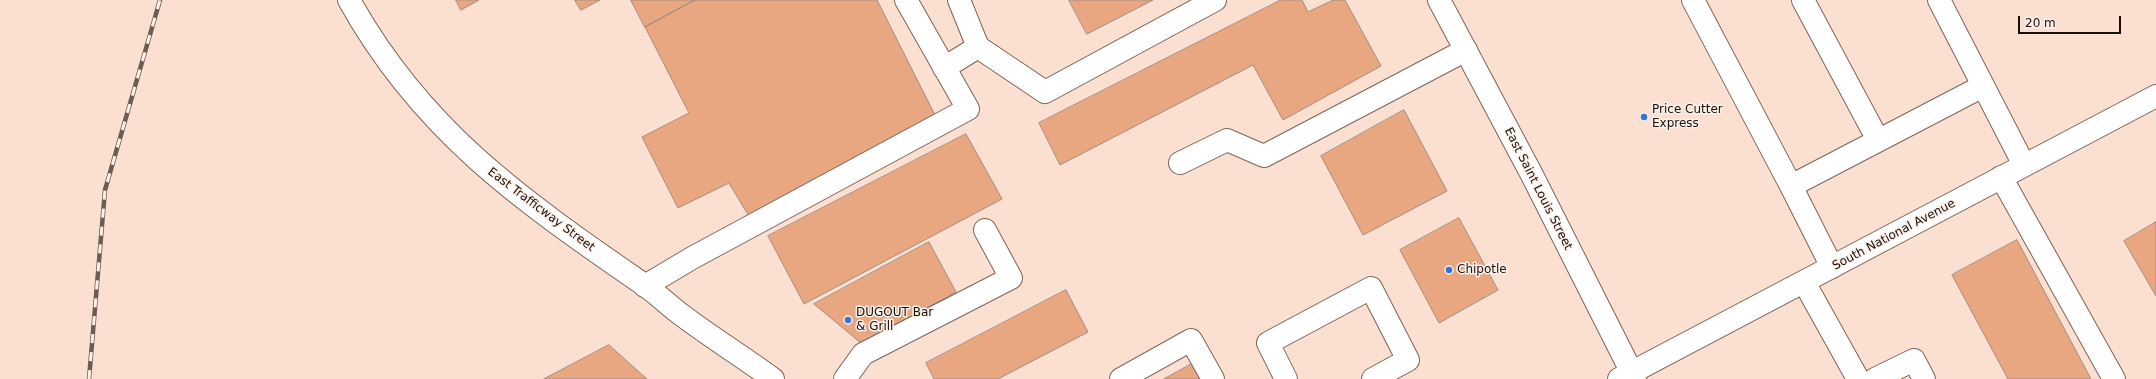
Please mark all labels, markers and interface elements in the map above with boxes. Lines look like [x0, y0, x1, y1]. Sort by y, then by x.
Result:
scale bar [2020, 8, 2123, 34]
text: 20 m [2025, 16, 2056, 30]
place label: Price Cutter Express [1652, 103, 1723, 131]
marker: Price Cutter Express [1639, 112, 1649, 122]
street label: East Saint Louis Street [1501, 125, 1575, 253]
street label: East Trafficway Street [485, 165, 597, 255]
street label: South National Avenue [1830, 196, 1958, 274]
place label: Chipotle [1457, 263, 1507, 277]
marker: Chipotle [1444, 265, 1454, 275]
place label: DUGOUT Bar & Grill [856, 306, 933, 334]
marker: DUGOUT Bar & Grill [843, 315, 853, 325]

